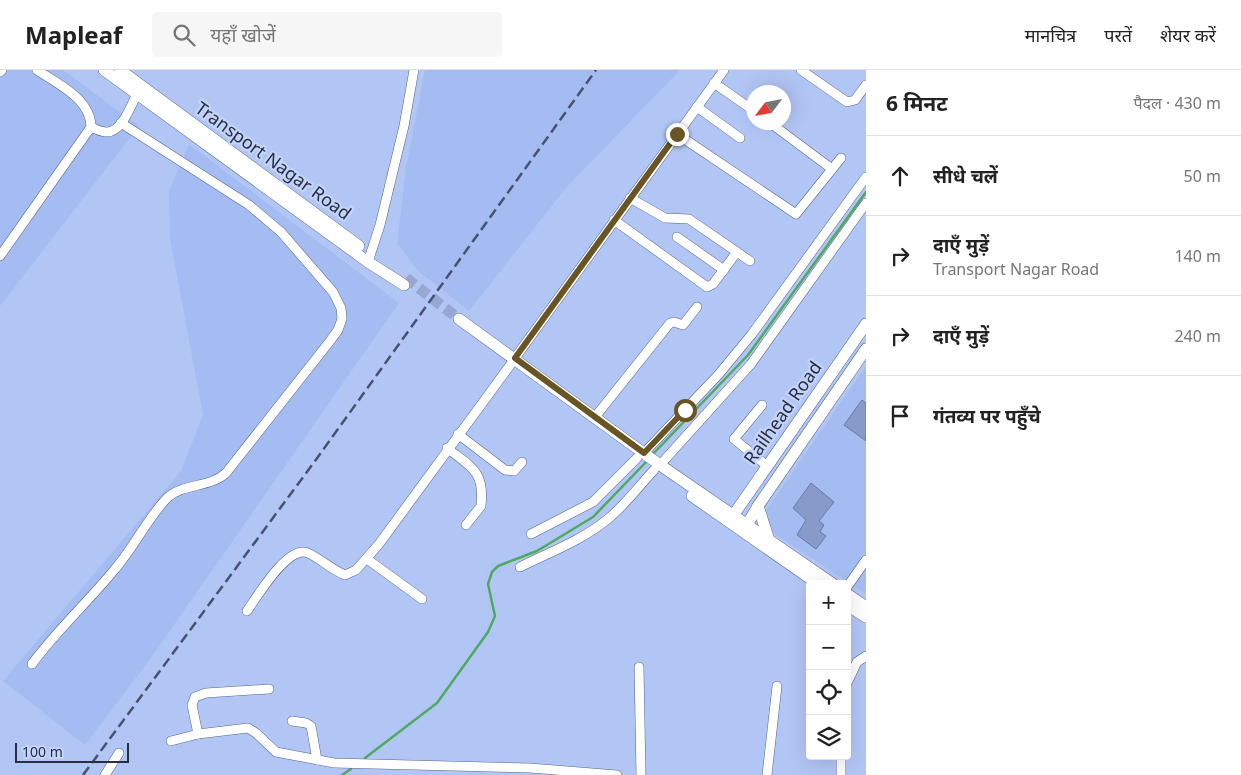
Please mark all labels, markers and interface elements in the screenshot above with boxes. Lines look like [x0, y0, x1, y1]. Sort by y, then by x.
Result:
search box [152, 12, 502, 57]
text: Mapleaf [25, 18, 122, 51]
icon: search [170, 21, 198, 49]
text: यहाँ खोजें [210, 22, 276, 48]
text: मानचित्र [1025, 23, 1076, 47]
text: परतें [1104, 23, 1132, 47]
text: शेयर करें [1160, 23, 1216, 47]
north arrow [746, 85, 791, 130]
text: 6 मिनट [886, 89, 948, 117]
text: पैदल · 430 m [1133, 92, 1221, 114]
street label: Transport Nagar Road [191, 96, 356, 225]
route end [666, 123, 689, 146]
icon: ahead [886, 162, 914, 190]
text: सीधे चलें [933, 163, 998, 189]
text: 50 m [1184, 165, 1221, 187]
text: दाएँ मुड़ें [933, 232, 989, 258]
icon: right [886, 242, 914, 270]
text: 140 m [1174, 245, 1221, 267]
text: Transport Nagar Road [933, 258, 1099, 280]
icon: right [886, 322, 914, 350]
text: दाएँ मुड़ें [933, 323, 989, 349]
text: 240 m [1174, 325, 1221, 347]
street label: Railhead Road [738, 356, 827, 469]
route start [674, 399, 697, 422]
icon: arrive [886, 402, 914, 430]
text: गंतव्य पर पहुँचे [933, 403, 1041, 429]
map controls [806, 580, 851, 760]
button: + [806, 580, 851, 625]
button: − [806, 625, 851, 670]
button: locate [806, 670, 851, 715]
button: layers [806, 715, 851, 760]
scale bar [15, 740, 129, 763]
text: 100 m [22, 742, 63, 761]

